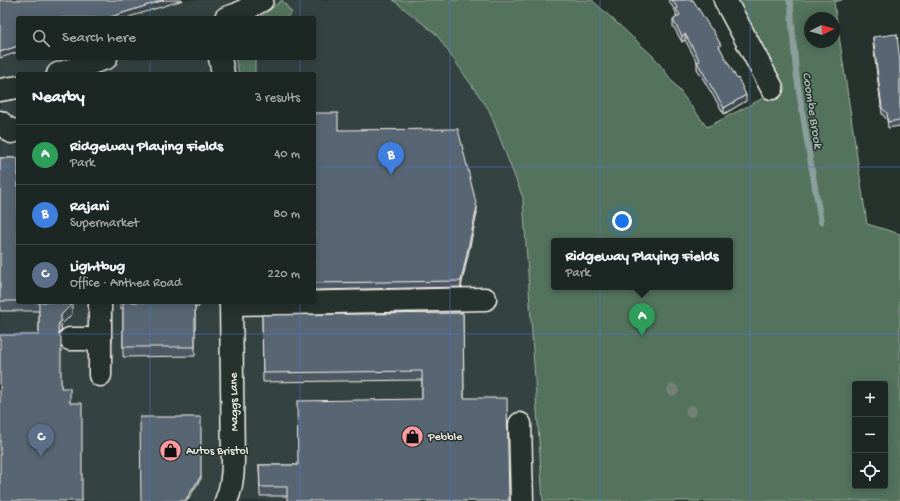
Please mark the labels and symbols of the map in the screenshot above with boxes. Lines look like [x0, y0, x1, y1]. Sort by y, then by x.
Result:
north arrow [804, 12, 840, 48]
water label: Coombe Brook [798, 71, 825, 151]
pin: B [378, 142, 404, 175]
your location [612, 211, 632, 231]
pin: A [629, 303, 655, 336]
street label: Maggs Lane [227, 372, 243, 432]
shop icon: Pebble [399, 423, 425, 449]
pin: C [28, 424, 54, 457]
place label: Pebble [427, 431, 463, 445]
shop icon: Autos Bristol [158, 437, 184, 463]
place label: Autos Bristol [186, 445, 249, 459]

